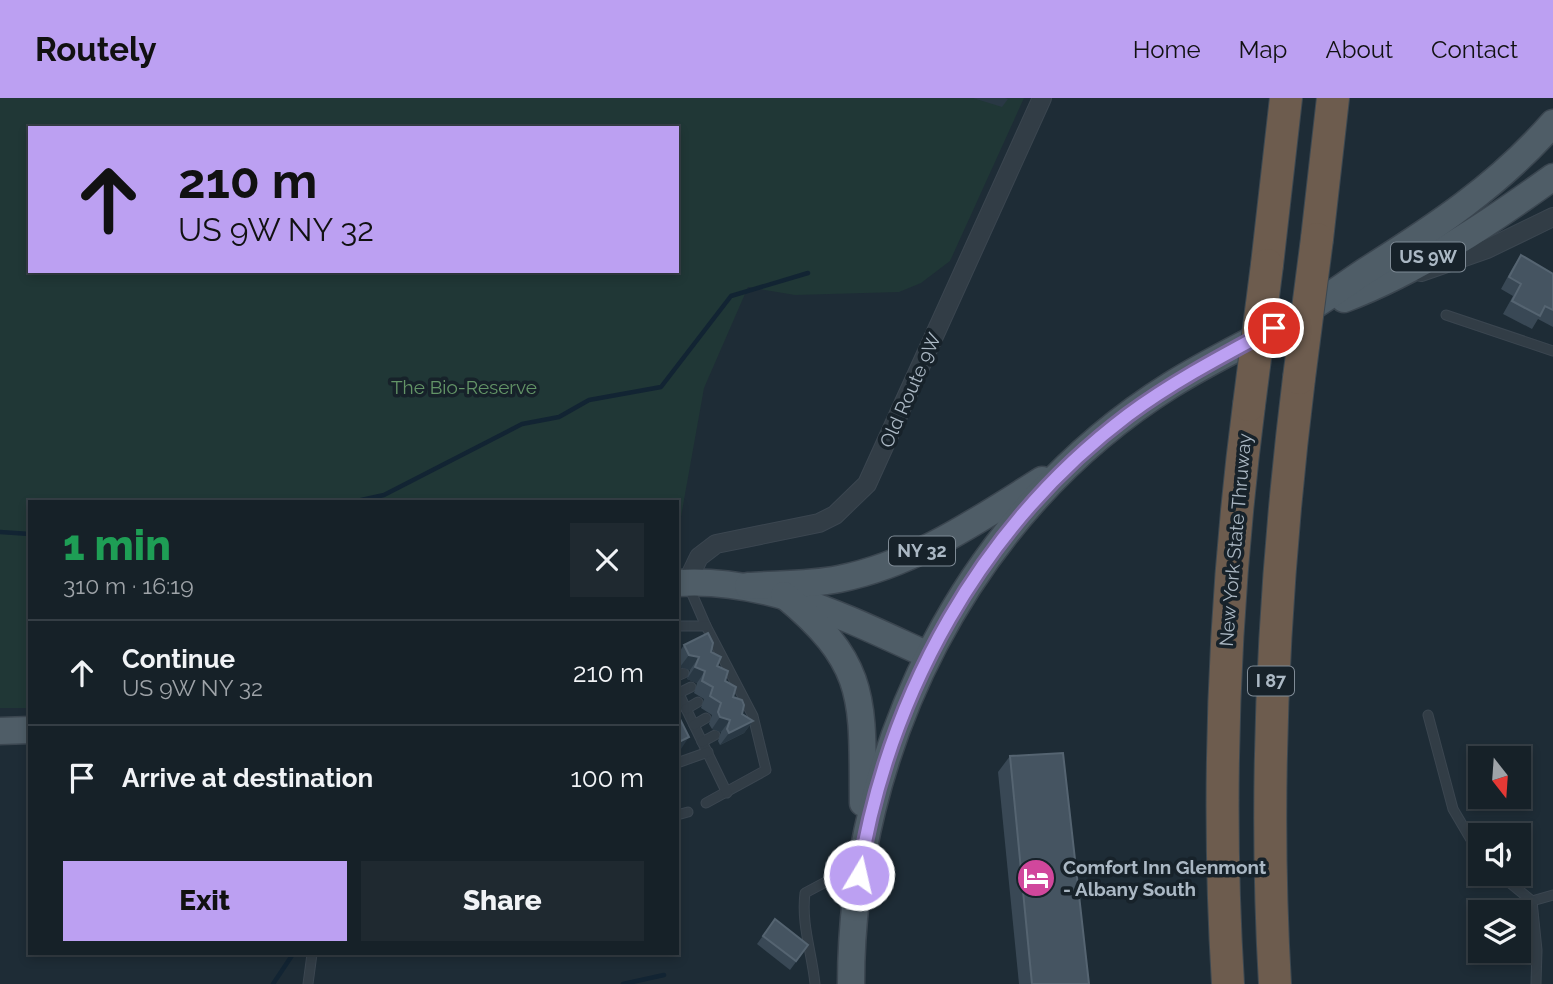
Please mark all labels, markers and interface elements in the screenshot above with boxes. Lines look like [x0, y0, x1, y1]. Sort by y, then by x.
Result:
text: Routely [35, 30, 157, 69]
text: Home [1133, 35, 1201, 64]
text: Map [1239, 35, 1287, 64]
text: About [1325, 35, 1393, 64]
text: Contact [1431, 35, 1518, 64]
text: 210 m [178, 152, 317, 209]
icon: ahead [63, 154, 154, 245]
text: US 9W NY 32 [178, 211, 374, 248]
road number: US 9W [1391, 242, 1465, 272]
pin [1244, 298, 1304, 358]
icon: arrive [1255, 309, 1293, 347]
street label: Old Route 9W [875, 329, 945, 451]
park label: The Bio-Reserve [391, 376, 537, 398]
street label: New York State Thruway [1215, 433, 1255, 647]
text: 1 min [63, 521, 171, 570]
button: close [570, 523, 644, 597]
road number: NY 32 [889, 536, 955, 565]
text: 310 m · 16:19 [63, 572, 194, 599]
text: Continue [122, 644, 235, 674]
icon: ahead [63, 654, 101, 692]
text: 210 m [573, 658, 644, 688]
road number: I 87 [1248, 666, 1294, 696]
text: US 9W NY 32 [122, 674, 263, 701]
north arrow [1468, 746, 1531, 808]
map controls [1468, 746, 1531, 963]
icon: arrive [63, 759, 101, 797]
text: Arrive at destination [122, 763, 373, 793]
text: 100 m [571, 763, 644, 793]
button: sound [1468, 823, 1531, 886]
position arrow [822, 838, 896, 912]
place label: Comfort Inn Glenmont - Albany South [1063, 856, 1267, 900]
hotel icon: Comfort Inn Glenmont - Albany South [1015, 857, 1057, 899]
button: Exit [63, 861, 347, 941]
button: Share [361, 861, 644, 941]
button: layers [1468, 900, 1531, 963]

